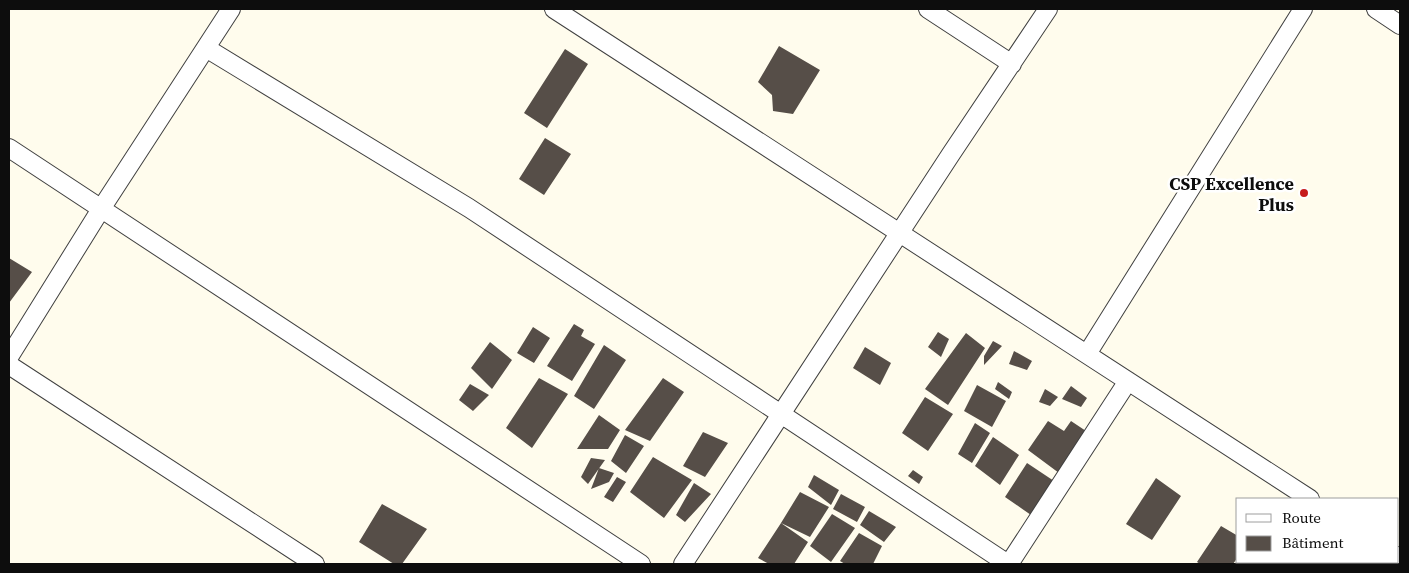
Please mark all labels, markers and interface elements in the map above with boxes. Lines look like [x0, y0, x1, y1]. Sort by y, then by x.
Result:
place label: CSP Excellence Plus [1169, 171, 1294, 217]
marker: CSP Excellence Plus [1298, 187, 1310, 199]
legend [1236, 498, 1399, 563]
text: Route [1282, 507, 1321, 528]
text: Bâtiment [1282, 532, 1344, 553]

